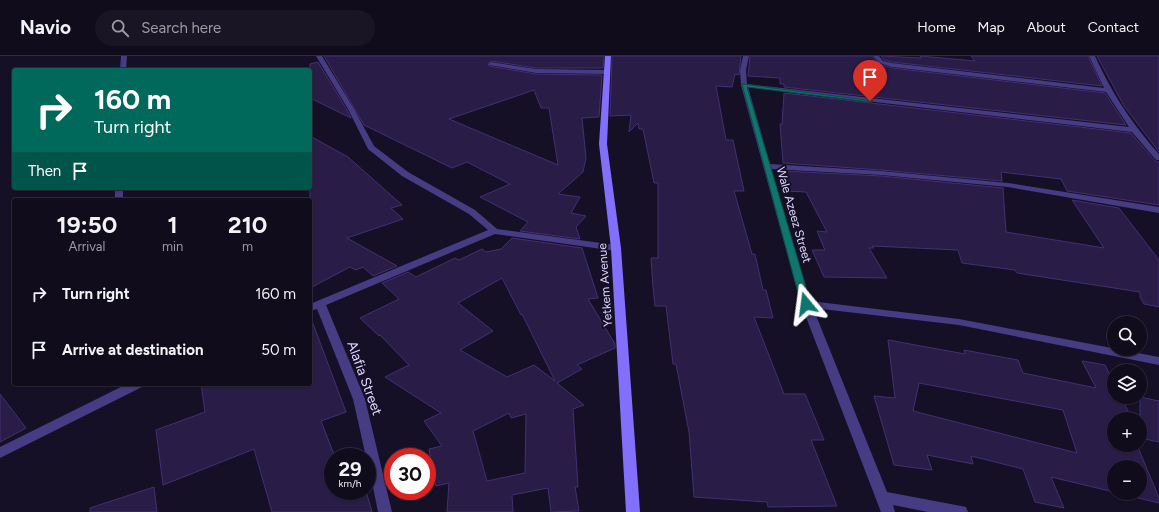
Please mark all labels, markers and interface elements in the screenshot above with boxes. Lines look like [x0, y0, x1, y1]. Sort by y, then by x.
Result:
search box [95, 10, 375, 46]
text: Navio [20, 16, 71, 39]
icon: search [109, 17, 131, 39]
text: Search here [141, 19, 221, 37]
text: Home [917, 19, 956, 36]
text: Map [978, 19, 1005, 36]
text: About [1027, 19, 1066, 36]
text: Contact [1088, 19, 1139, 36]
pin [853, 60, 887, 101]
icon: arrive [859, 66, 881, 88]
text: 160 m [94, 82, 171, 116]
icon: right [28, 84, 80, 136]
text: Turn right [94, 116, 171, 138]
icon: arrive [69, 160, 91, 182]
text: Then [28, 162, 61, 180]
street label: Wale Azeez Street [774, 166, 814, 265]
text: 19:50 [57, 210, 117, 239]
text: 1 [168, 210, 178, 239]
text: 210 [228, 210, 267, 239]
text: Arrival [69, 239, 105, 254]
text: min [162, 239, 183, 254]
text: m [242, 239, 253, 254]
street label: Yetkem Avenue [595, 242, 615, 327]
icon: right [28, 283, 50, 305]
position arrow [785, 283, 827, 325]
text: Turn right [62, 285, 130, 303]
text: 160 m [255, 285, 296, 303]
map controls [1107, 316, 1147, 500]
button: search [1107, 316, 1147, 356]
icon: arrive [28, 339, 50, 361]
street label: Alafia Street [343, 339, 386, 418]
text: Arrive at destination [62, 341, 203, 359]
text: 50 m [261, 341, 296, 359]
button: layers [1107, 364, 1147, 404]
button: + [1107, 412, 1147, 452]
speed limit sign: 30 [384, 448, 436, 500]
text: 29 [338, 457, 362, 481]
button: − [1107, 460, 1147, 500]
text: km/h [339, 477, 361, 490]

